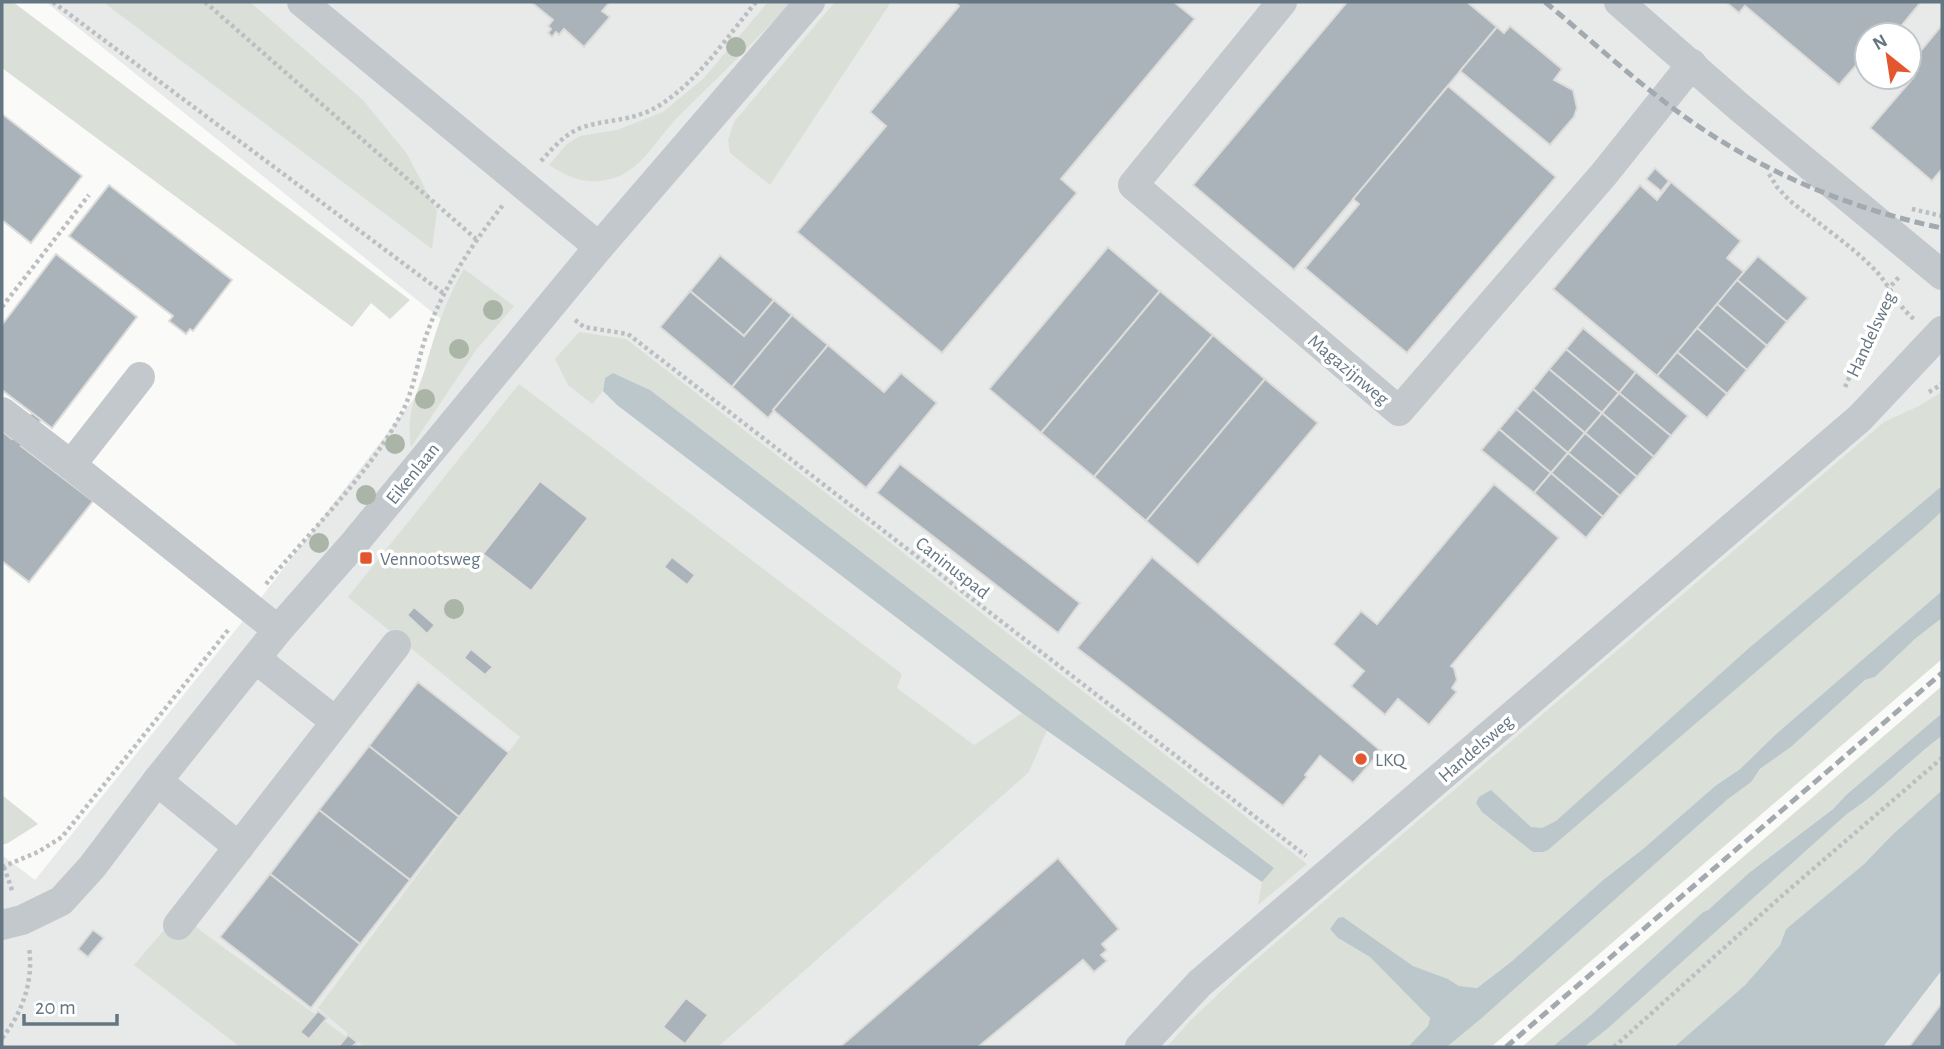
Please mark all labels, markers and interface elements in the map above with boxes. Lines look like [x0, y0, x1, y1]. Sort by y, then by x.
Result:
north arrow [1853, 21, 1923, 91]
text: N [1870, 31, 1891, 54]
street label: Handelsweg [1843, 288, 1900, 380]
street label: Magazijnweg [1304, 331, 1392, 410]
street label: Eikenlaan [383, 440, 443, 508]
street label: Caninuspad [912, 534, 993, 603]
marker: Vennootsweg [358, 550, 374, 566]
place label: Vennootsweg [380, 550, 481, 569]
street label: Handelsweg [1435, 711, 1517, 786]
marker: LKQ [1353, 751, 1369, 767]
place label: LKQ [1375, 751, 1407, 770]
scale bar [24, 982, 117, 1026]
text: 20 m [35, 997, 76, 1018]

